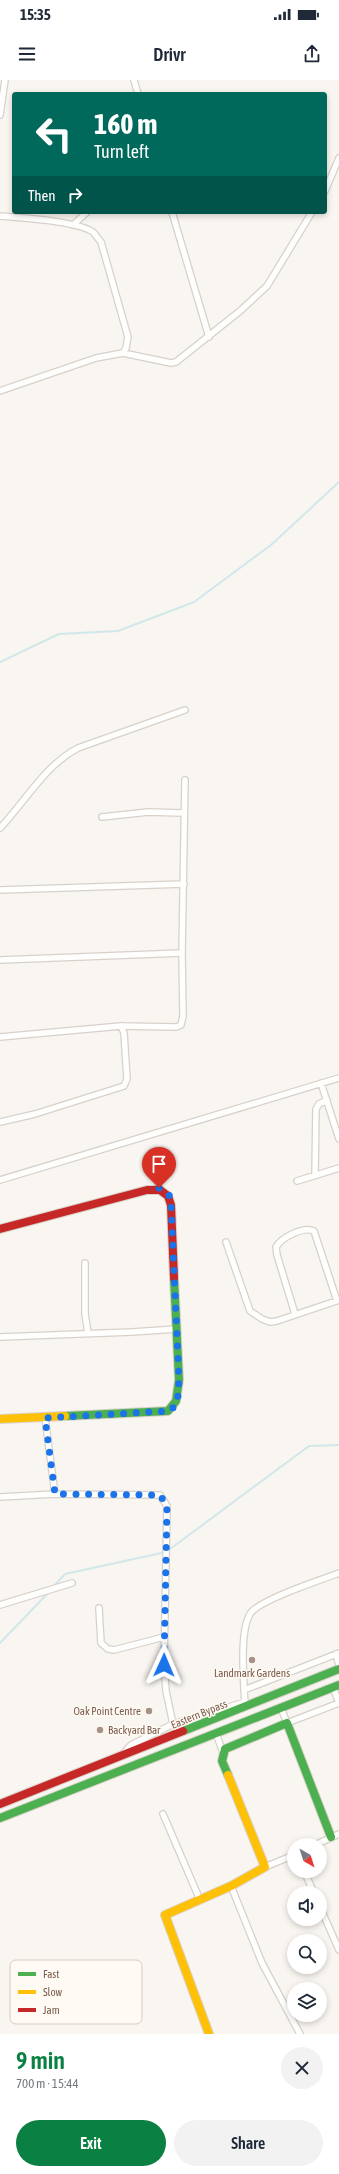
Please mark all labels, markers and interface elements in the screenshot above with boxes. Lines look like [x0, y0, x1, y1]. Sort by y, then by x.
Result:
text: 15:35 [20, 6, 51, 23]
icon: menu [16, 43, 38, 65]
icon: share [301, 43, 323, 65]
text: Drivr [153, 44, 186, 65]
icon: left [28, 108, 80, 160]
text: 160 m [94, 108, 157, 140]
text: Turn left [94, 141, 149, 162]
icon: right [64, 184, 86, 206]
text: Then [28, 187, 56, 204]
pin [142, 1147, 176, 1188]
icon: arrive [148, 1153, 170, 1175]
position arrow [143, 1644, 185, 1686]
marker: Landmark Gardens [247, 1655, 257, 1665]
place label: Landmark Gardens [214, 1667, 290, 1679]
street label: Eastern Bypass [169, 1697, 229, 1731]
place label: Oak Point Centre [73, 1705, 141, 1717]
marker: Oak Point Centre [144, 1706, 154, 1716]
place label: Backyard Bar [108, 1724, 161, 1736]
marker: Backyard Bar [95, 1725, 105, 1735]
north arrow [287, 1838, 327, 1878]
map controls [287, 1838, 327, 2022]
button: sound [287, 1886, 327, 1926]
button: search [287, 1934, 327, 1974]
legend [10, 1960, 142, 2024]
text: Fast [43, 1968, 59, 1980]
button: layers [287, 1982, 327, 2022]
text: Slow [43, 1986, 62, 1998]
text: Jam [43, 2004, 60, 2016]
text: 9 min [16, 2047, 65, 2074]
button: close [281, 2047, 323, 2089]
text: 700 m · 15:44 [16, 2076, 79, 2091]
button: Exit [16, 2120, 166, 2166]
button: Share [174, 2120, 323, 2166]

